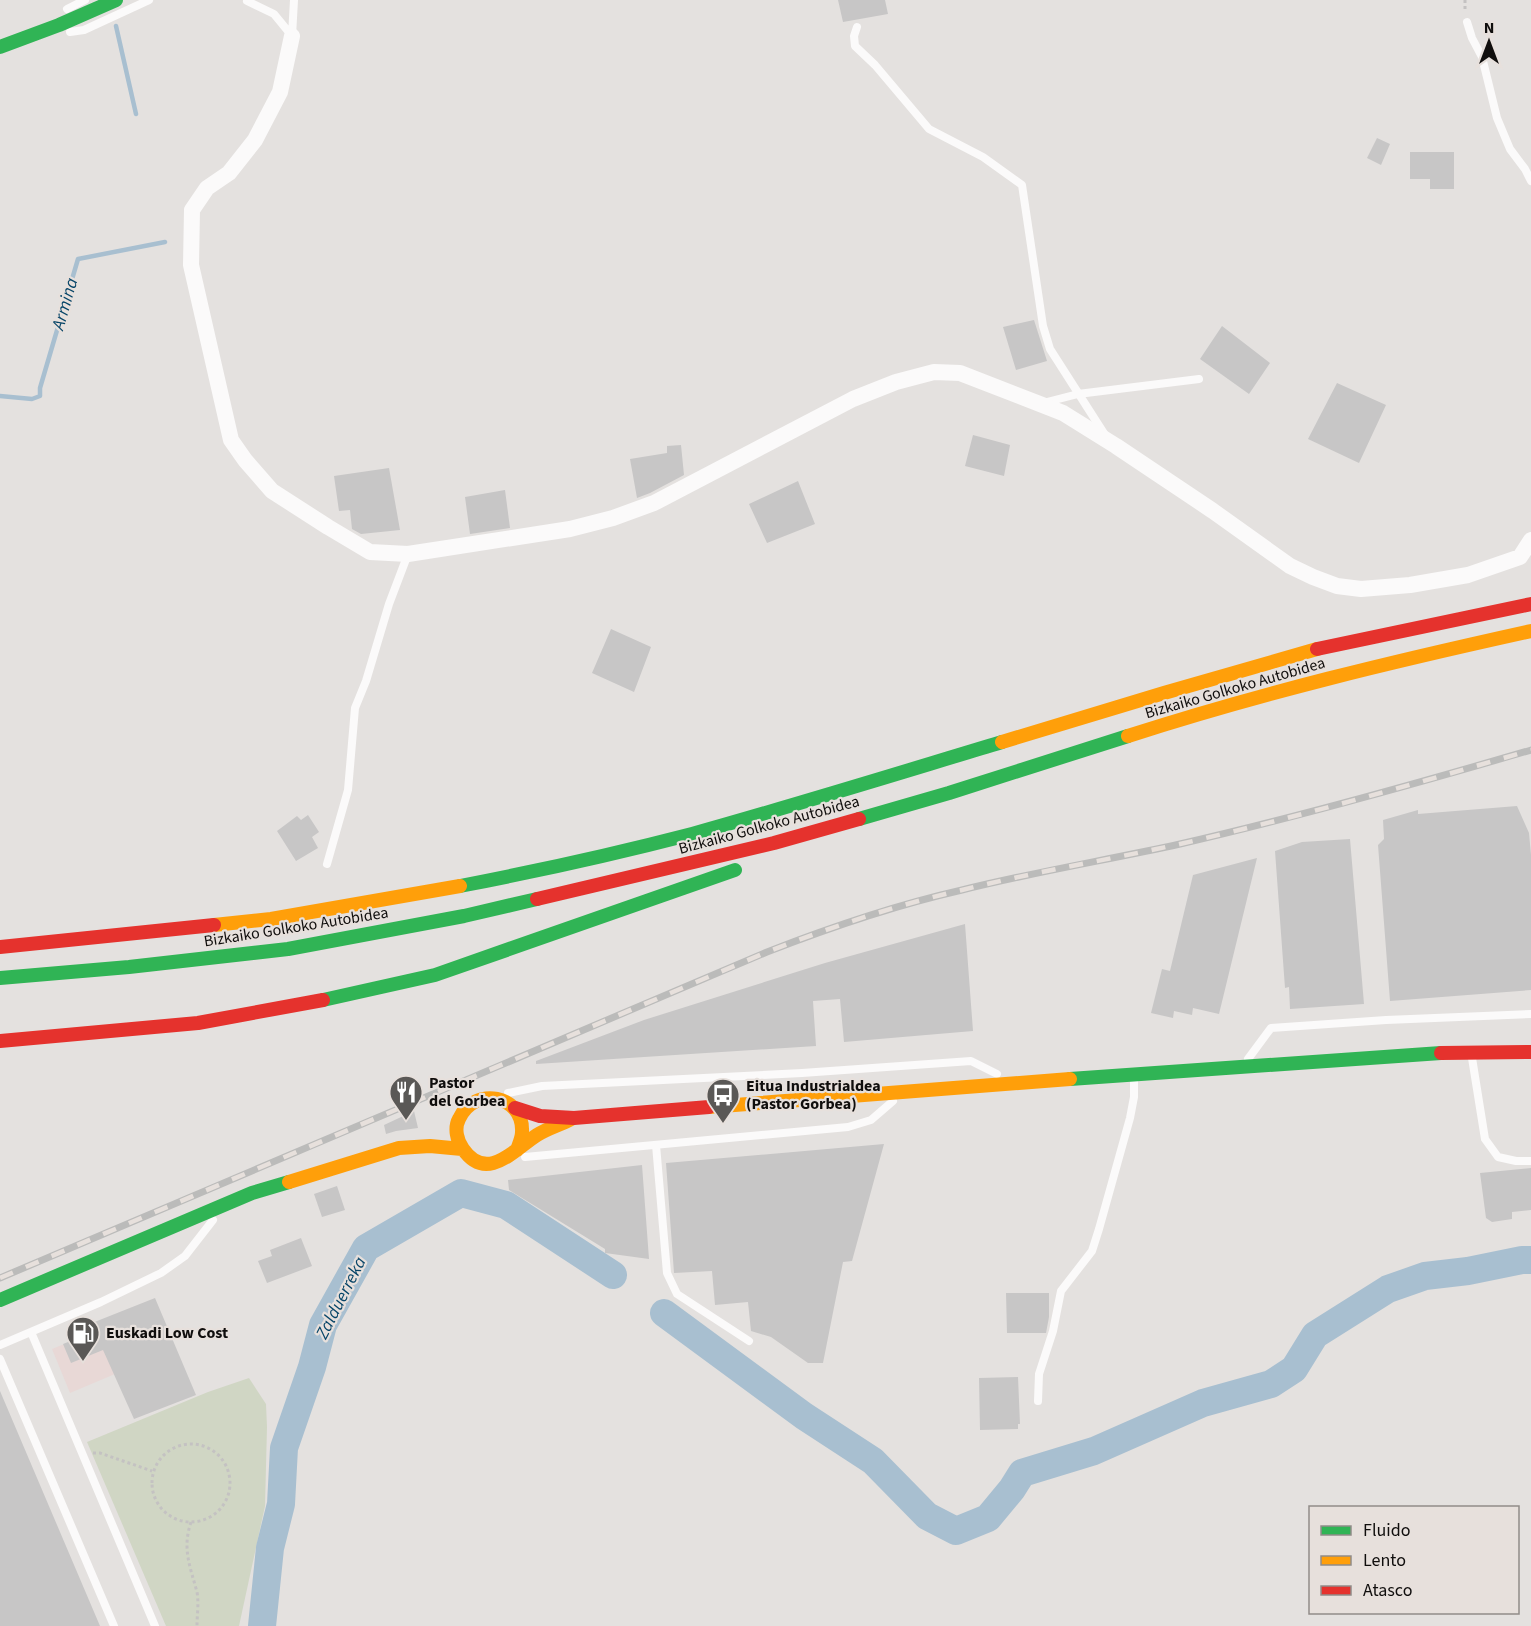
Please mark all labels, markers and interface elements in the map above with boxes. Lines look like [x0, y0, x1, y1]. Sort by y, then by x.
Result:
north arrow [1459, 12, 1519, 72]
text: N [1484, 17, 1494, 39]
water label: Armina [45, 275, 84, 334]
street label: Bizkaiko Golkoko Autobidea [1142, 652, 1328, 724]
street label: Bizkaiko Golkoko Autobidea [676, 790, 862, 860]
street label: Bizkaiko Golkoko Autobidea [202, 902, 390, 952]
place label: Pastor del Gorbea [429, 1072, 505, 1112]
restaurant icon: Pastor del Gorbea [388, 1074, 424, 1121]
place label: Eitua Industrialdea (Pastor Gorbea) [746, 1075, 881, 1115]
bus stop icon: Eitua Industrialdea (Pastor Gorbea) [705, 1077, 741, 1124]
water label: Zalduerreka [309, 1252, 373, 1344]
fuel station icon: Euskadi Low Cost [65, 1315, 101, 1362]
place label: Euskadi Low Cost [106, 1322, 228, 1344]
legend [1309, 1506, 1519, 1614]
text: Fluido [1363, 1518, 1410, 1543]
text: Lento [1363, 1548, 1406, 1573]
text: Atasco [1363, 1578, 1412, 1603]

